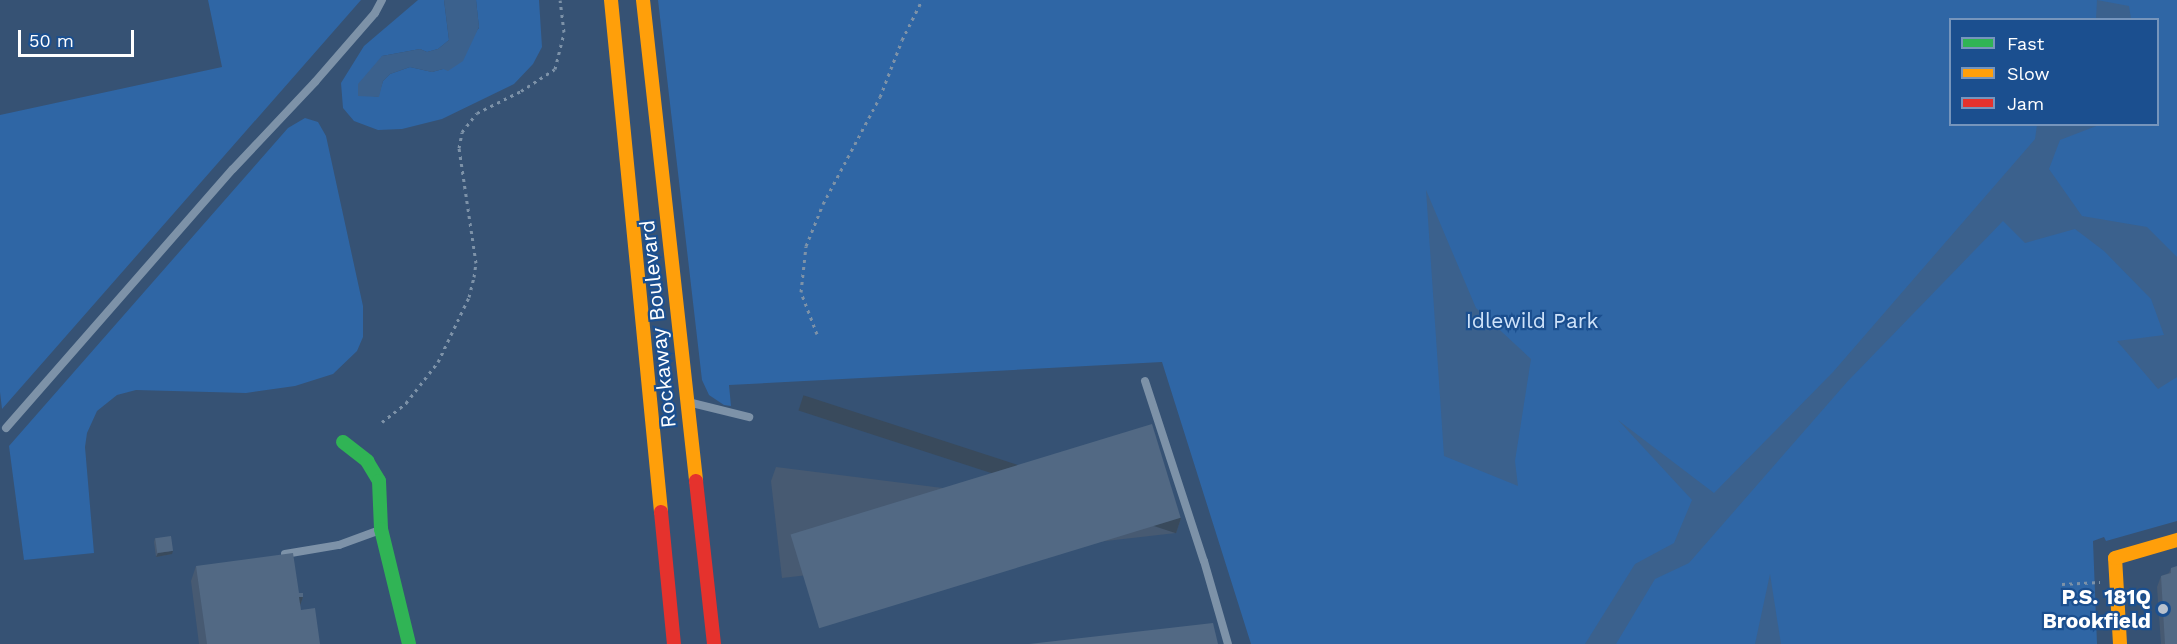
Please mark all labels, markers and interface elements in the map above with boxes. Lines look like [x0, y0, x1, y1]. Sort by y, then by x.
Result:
scale bar [21, 18, 136, 56]
legend [1949, 18, 2159, 126]
text: 50 m [29, 30, 74, 51]
text: Fast [2007, 33, 2044, 54]
text: Slow [2007, 63, 2050, 84]
text: Jam [2007, 93, 2044, 114]
street label: Rockaway Boulevard [635, 219, 681, 429]
park label: Idlewild Park [1466, 308, 1598, 334]
place label: P.S. 181Q Brookfield [2043, 584, 2151, 634]
marker: P.S. 181Q Brookfield [2156, 602, 2170, 616]

